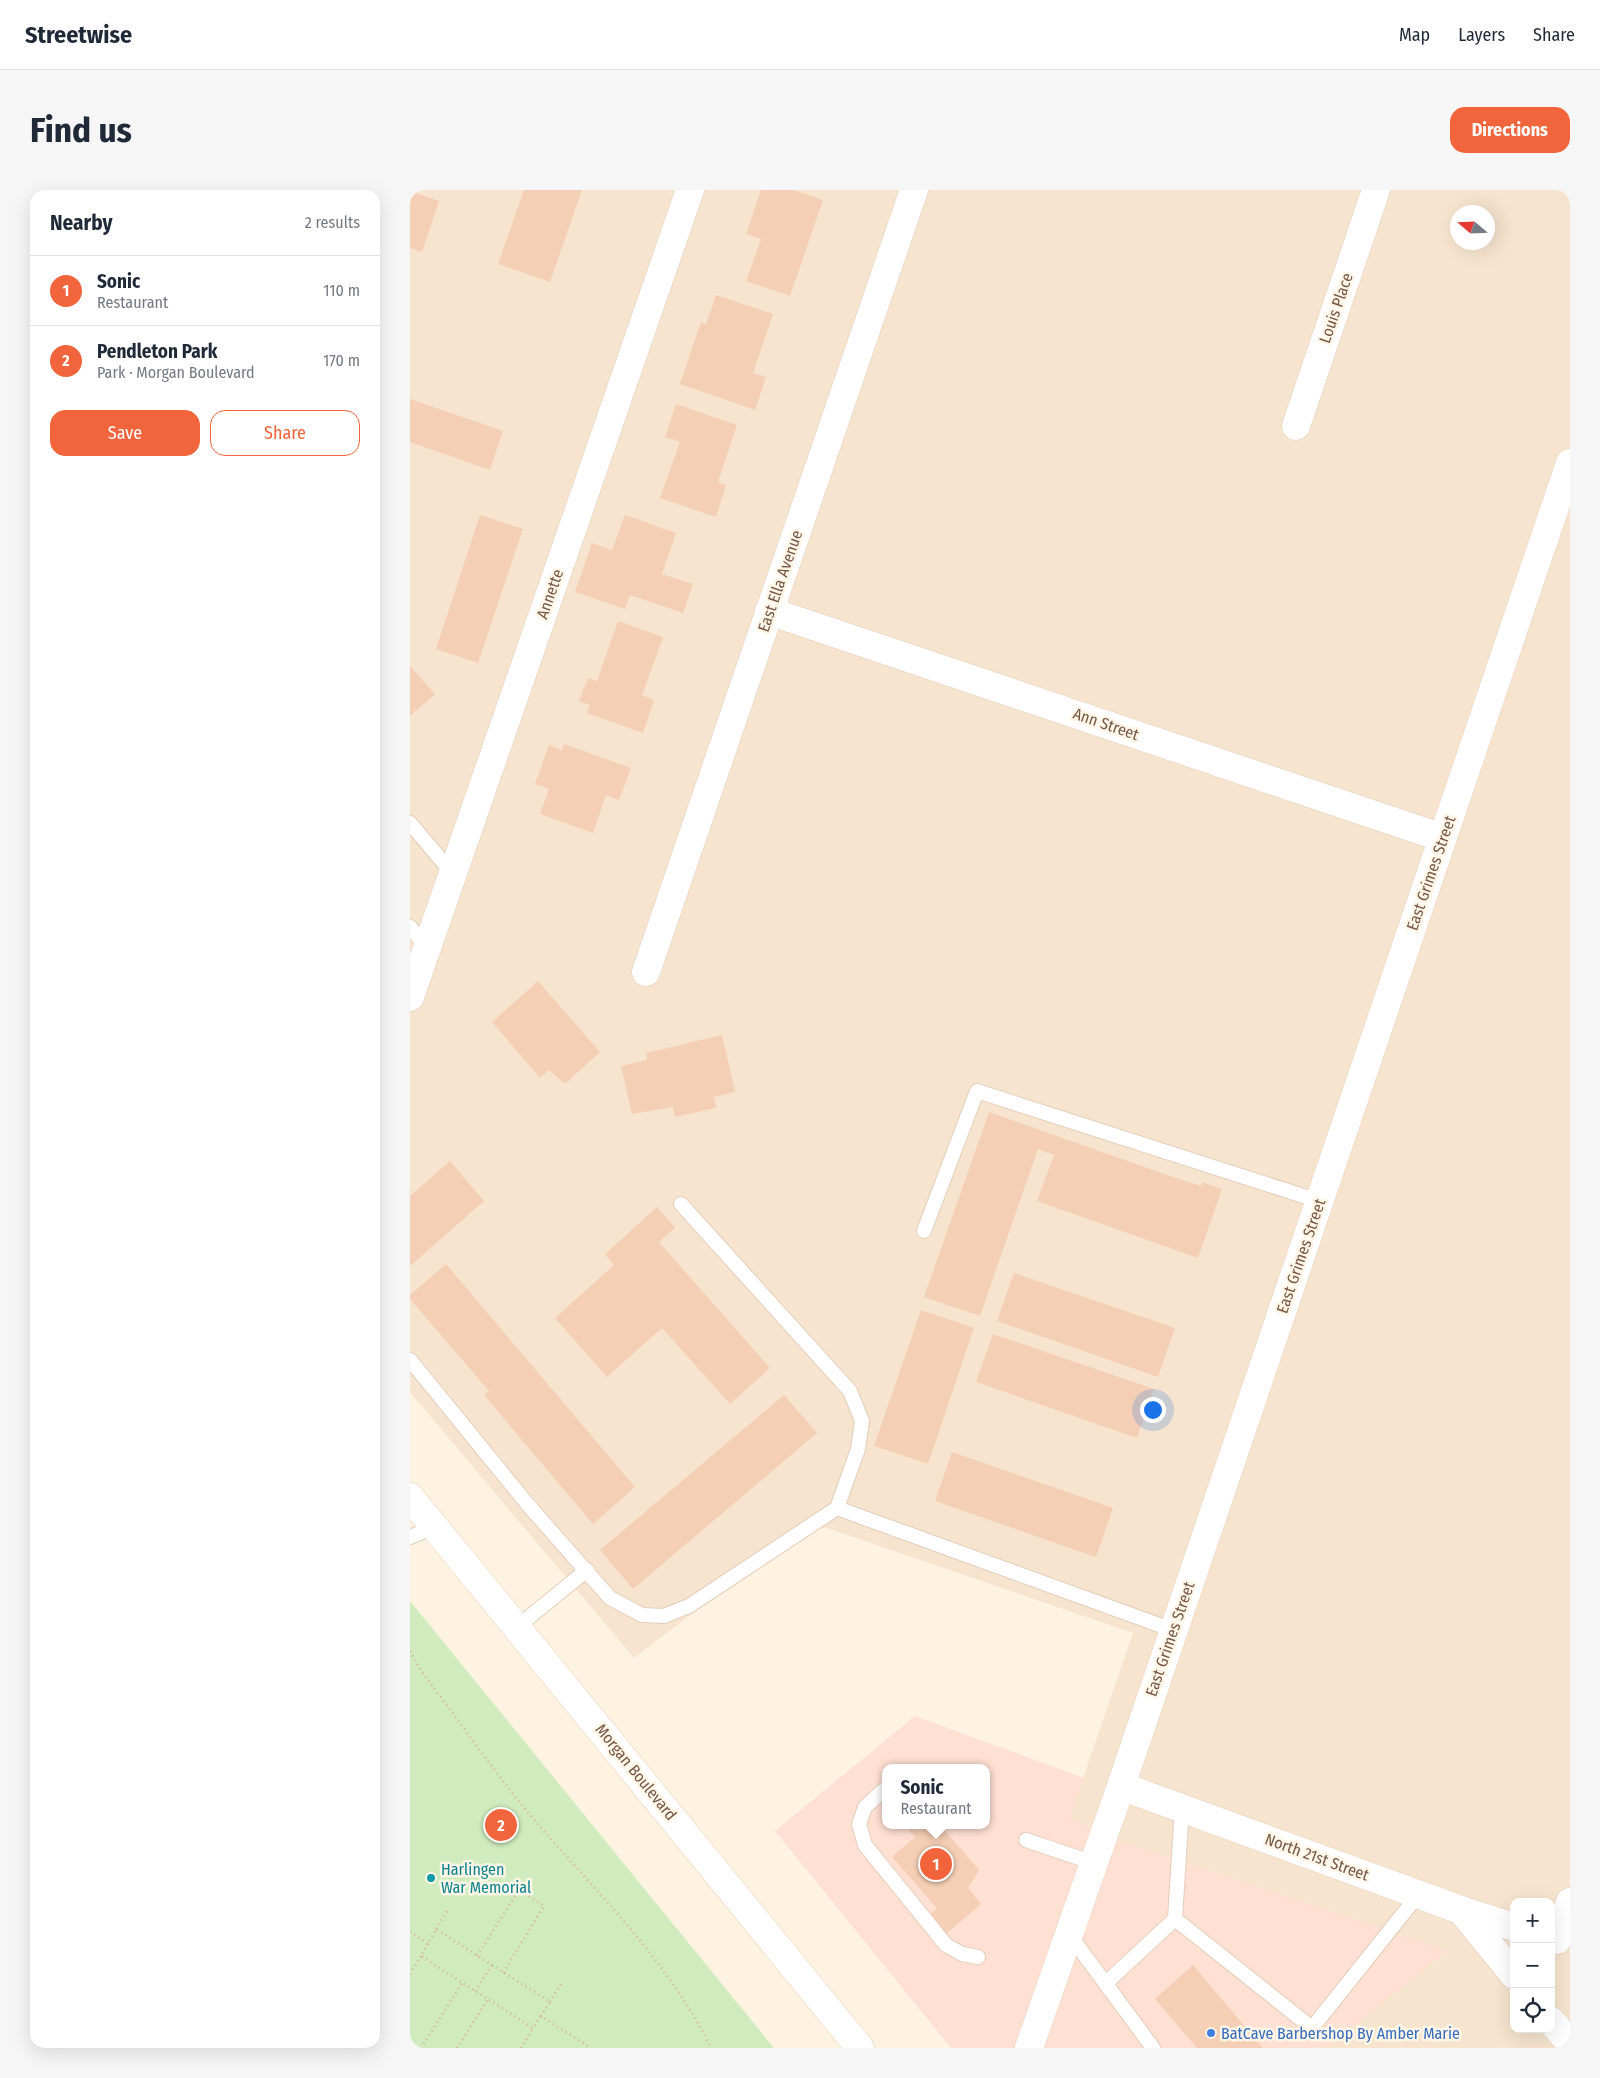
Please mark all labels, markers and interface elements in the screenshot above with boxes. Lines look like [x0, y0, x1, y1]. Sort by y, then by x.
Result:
text: Streetwise [25, 21, 132, 49]
text: Map [1399, 24, 1430, 46]
text: Layers [1458, 24, 1505, 46]
text: Share [1533, 24, 1575, 46]
button: Directions [1450, 107, 1570, 153]
text: Find us [30, 109, 132, 151]
north arrow [1450, 205, 1495, 250]
text: Nearby [50, 210, 112, 236]
text: 2 results [305, 213, 360, 232]
text: Sonic [97, 270, 140, 293]
street label: Louis Place [1315, 270, 1357, 346]
text: 1 [63, 281, 69, 300]
text: 110 m [323, 281, 360, 300]
text: Restaurant [97, 293, 168, 312]
text: Pendleton Park [97, 340, 217, 363]
text: 2 [62, 351, 70, 370]
text: 170 m [323, 351, 360, 370]
text: Park · Morgan Boulevard [97, 363, 255, 382]
button: Save [50, 410, 200, 456]
button: Share [210, 410, 360, 456]
street label: East Ella Avenue [754, 528, 806, 634]
street label: Annette [533, 567, 567, 621]
street label: Ann Street [1071, 704, 1142, 744]
street label: East Grimes Street [1403, 813, 1460, 933]
street label: East Grimes Street [1273, 1196, 1330, 1316]
your location [1140, 1397, 1166, 1423]
street label: East Grimes Street [1142, 1579, 1199, 1699]
street label: Morgan Boulevard [591, 1720, 681, 1824]
popup [882, 1764, 990, 1829]
text: Sonic [900, 1776, 944, 1799]
text: Restaurant [900, 1799, 972, 1818]
pin: 2 [485, 1806, 517, 1844]
street label: North 21st Street [1262, 1829, 1372, 1885]
pin: 1 [920, 1845, 952, 1883]
place label: Harlingen War Memorial [441, 1860, 531, 1897]
marker: Harlingen War Memorial [425, 1872, 437, 1884]
map controls [1510, 1898, 1555, 2033]
button: + [1510, 1898, 1555, 1943]
button: − [1510, 1943, 1555, 1988]
button: locate [1510, 1988, 1555, 2033]
place label: BatCave Barbershop By Amber Marie [1221, 2024, 1460, 2043]
marker: BatCave Barbershop By Amber Marie [1205, 2027, 1217, 2039]

